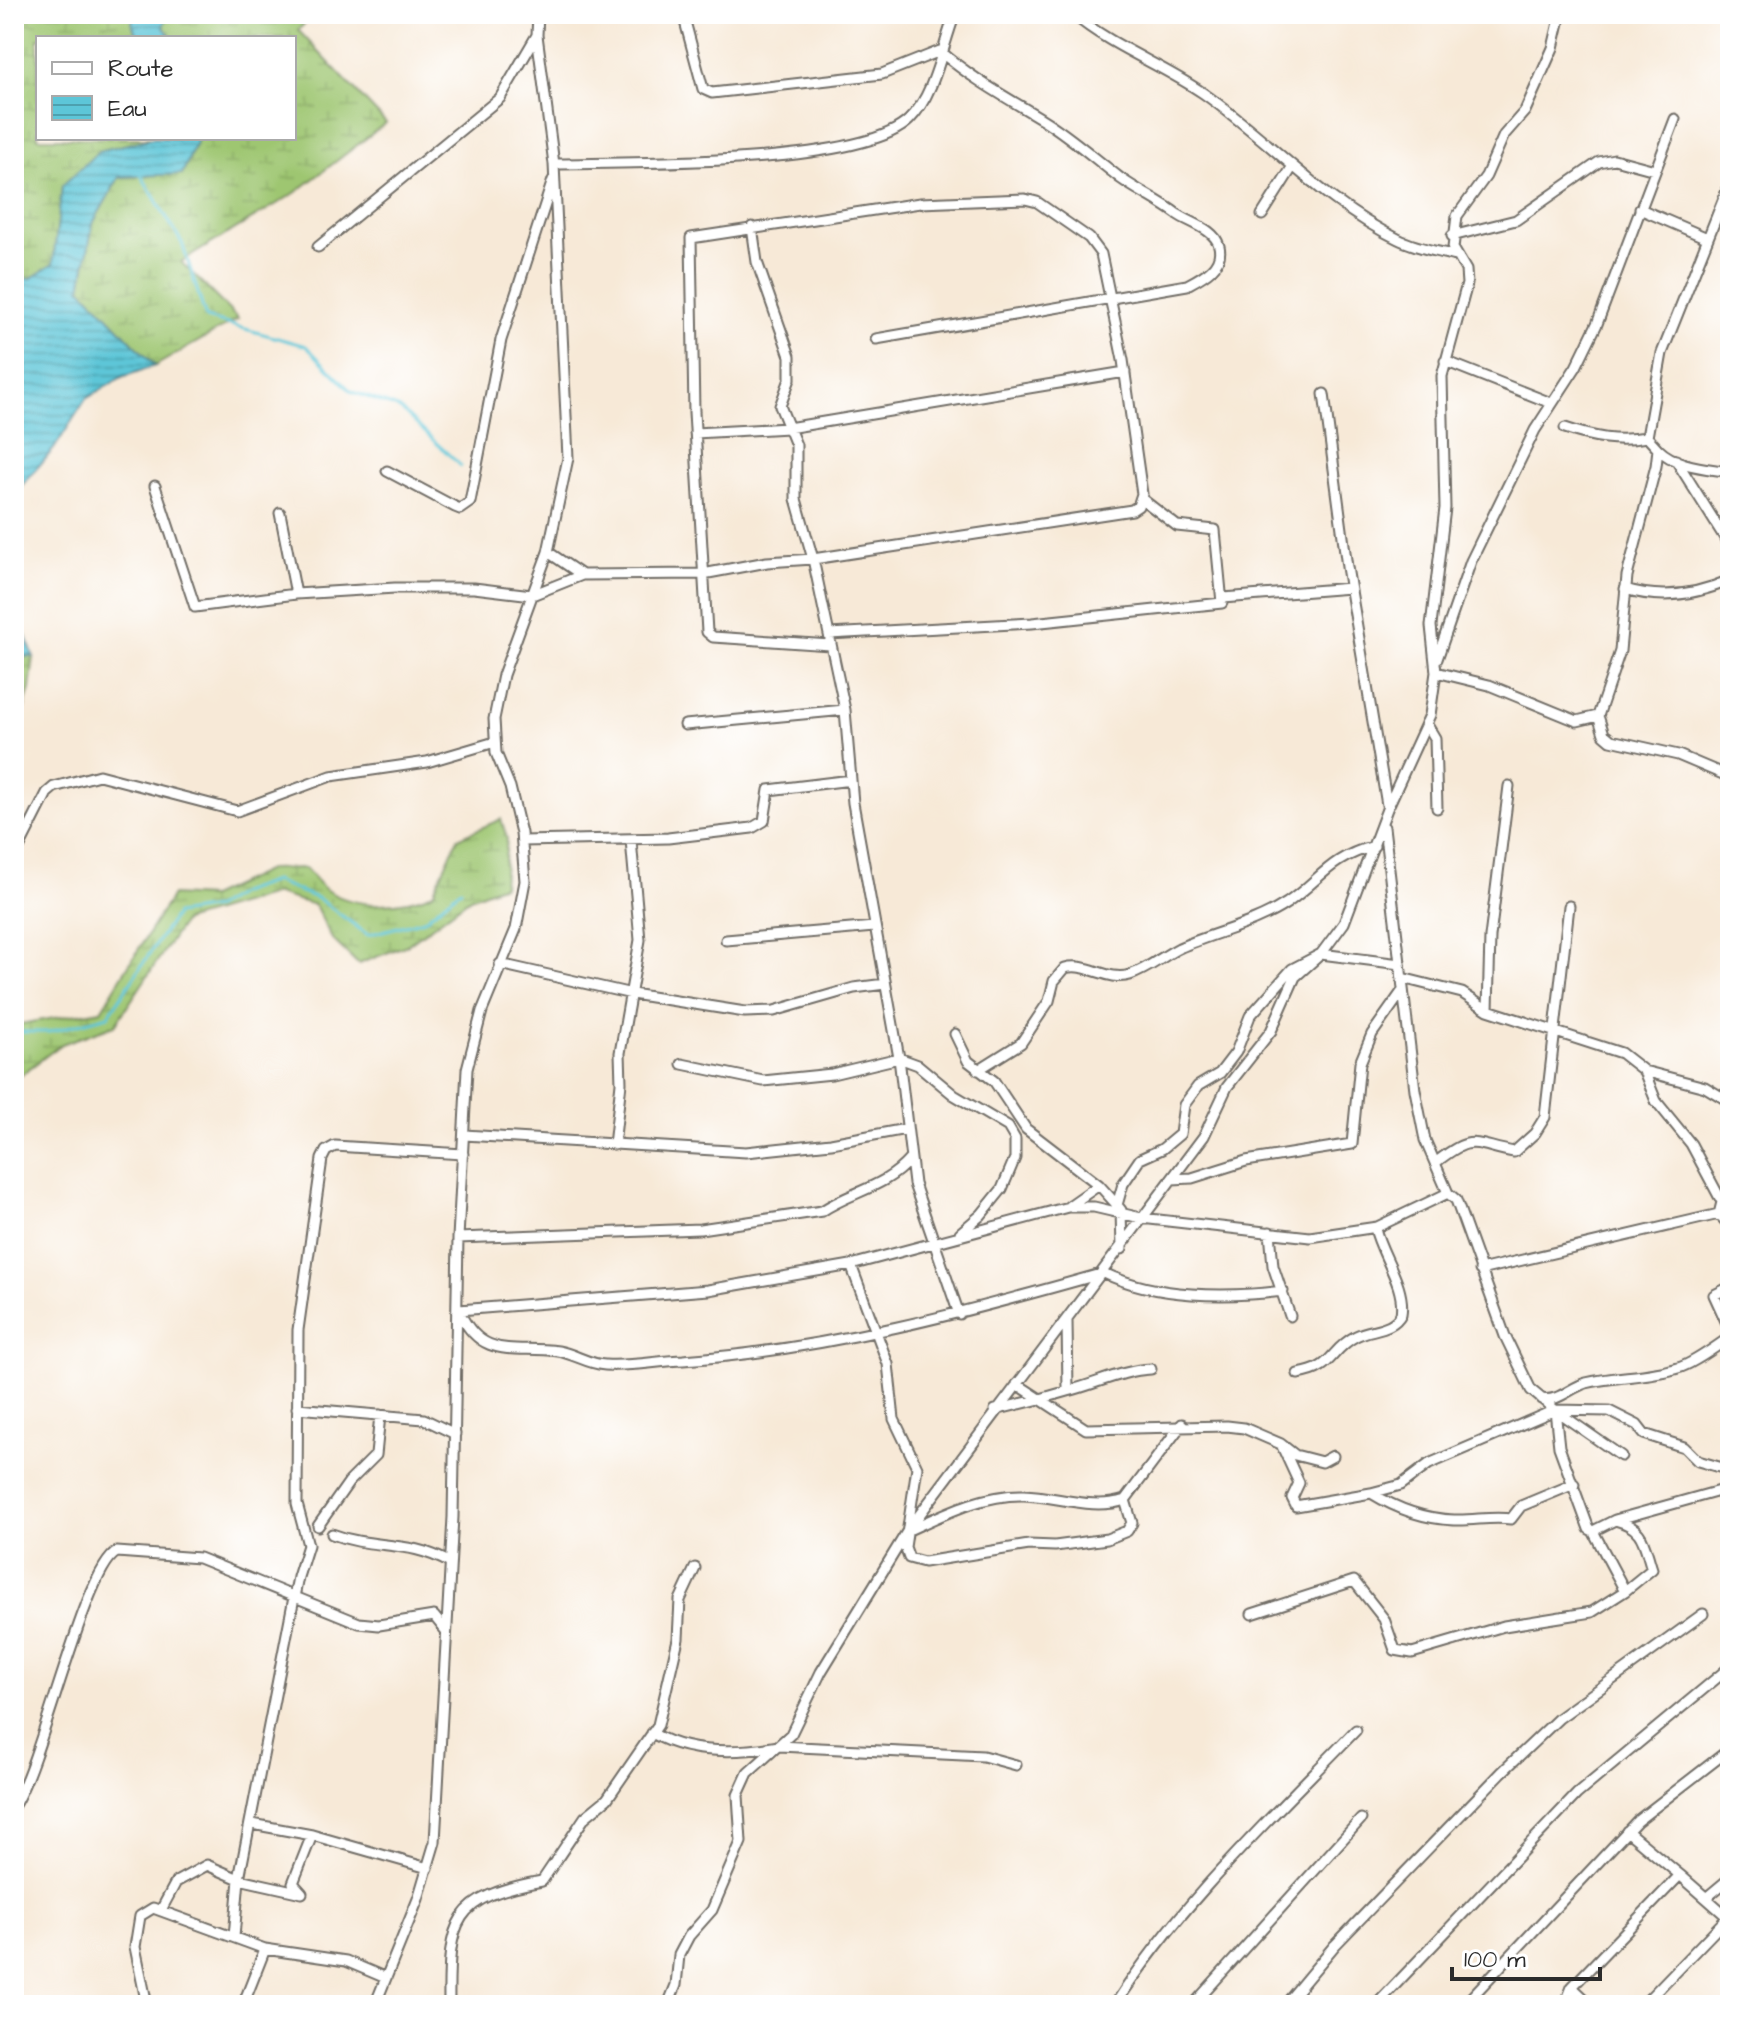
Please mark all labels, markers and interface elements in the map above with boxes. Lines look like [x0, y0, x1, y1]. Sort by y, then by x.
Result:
legend [36, 36, 296, 140]
text: Route [108, 52, 174, 86]
text: Eau [108, 92, 147, 126]
scale bar [1452, 1931, 1600, 1981]
text: 100 m [1464, 1943, 1526, 1977]

